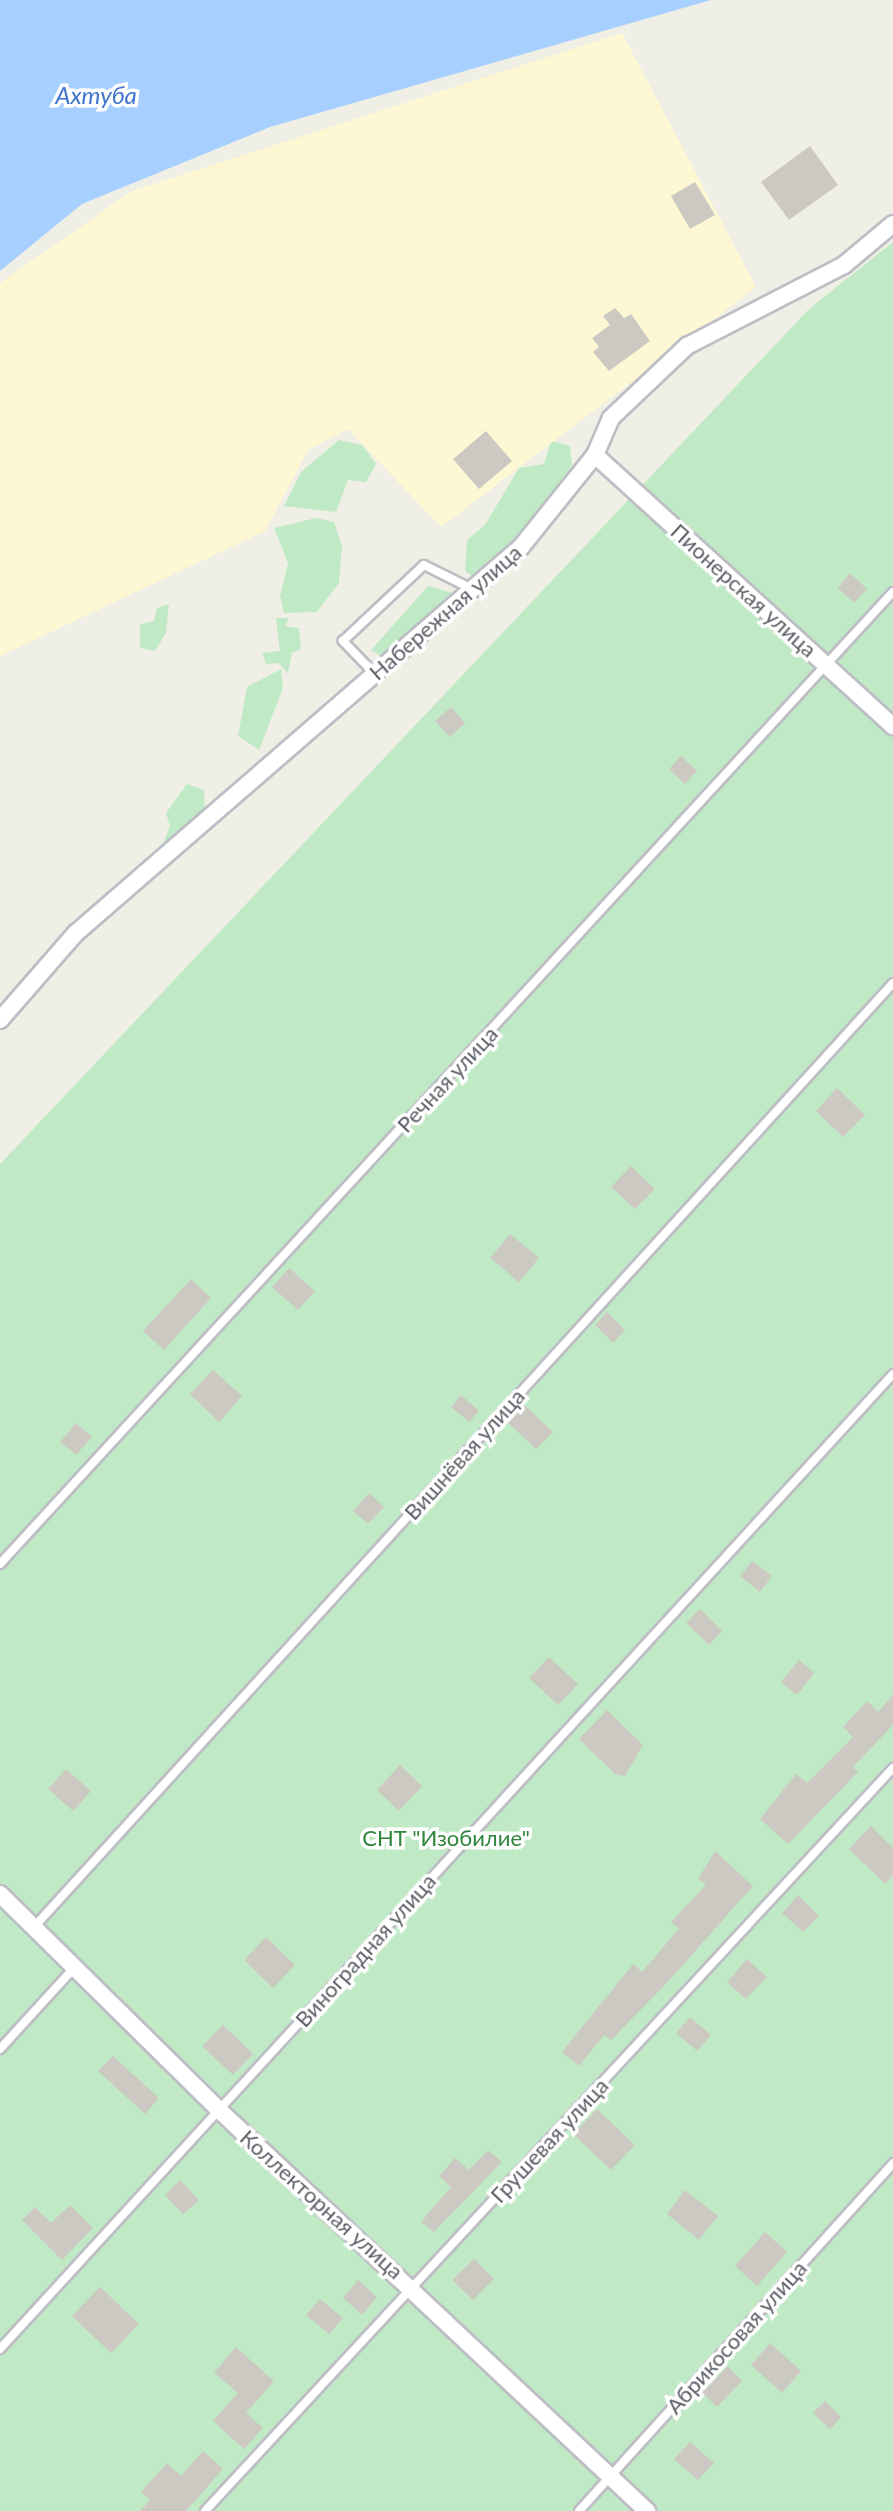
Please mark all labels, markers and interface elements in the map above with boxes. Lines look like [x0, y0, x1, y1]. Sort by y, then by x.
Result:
water label: Ахтуба [55, 81, 137, 109]
street label: Пионерская улица [666, 518, 822, 662]
street label: Набережная улица [364, 539, 526, 685]
street label: Речная улица [391, 1020, 503, 1138]
street label: Вишнёвая улица [398, 1383, 530, 1525]
park label: СНТ "Изобилие" [362, 1825, 530, 1851]
street label: Виноградная улица [289, 1868, 441, 2032]
street label: Грушевая улица [485, 2072, 613, 2208]
street label: Коллекторная улица [235, 2124, 409, 2284]
street label: Абрикосовая улица [660, 2255, 812, 2419]

